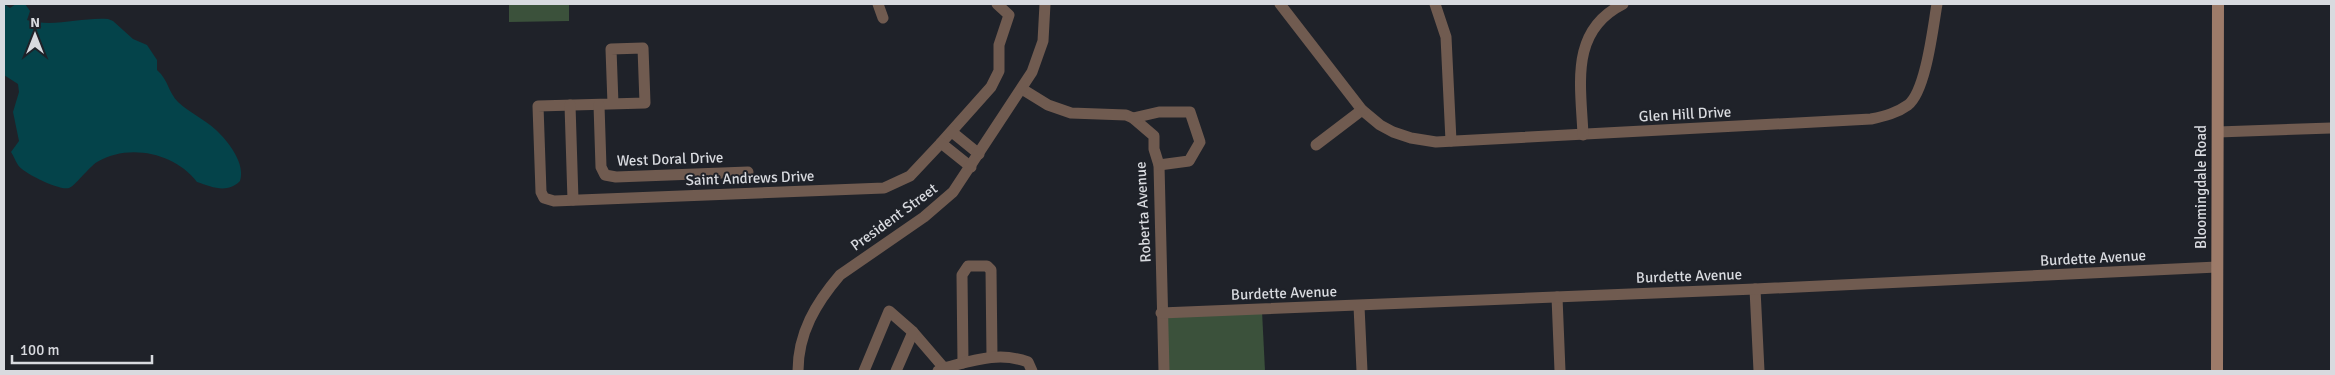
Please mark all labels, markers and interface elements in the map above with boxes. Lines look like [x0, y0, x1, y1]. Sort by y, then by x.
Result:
north arrow [10, 10, 60, 60]
text: N [30, 14, 40, 31]
street label: Glen Hill Drive [1638, 103, 1732, 125]
street label: Bloomingdale Road [2192, 125, 2210, 249]
street label: West Doral Drive [616, 148, 724, 170]
street label: Roberta Avenue [1131, 161, 1155, 263]
street label: Saint Andrews Drive [685, 167, 815, 189]
street label: President Street [847, 179, 941, 255]
street label: Burdette Avenue [2039, 246, 2147, 270]
street label: Burdette Avenue [1636, 265, 1742, 287]
street label: Burdette Avenue [1231, 282, 1337, 304]
scale bar [12, 332, 152, 364]
text: 100 m [20, 341, 60, 359]

